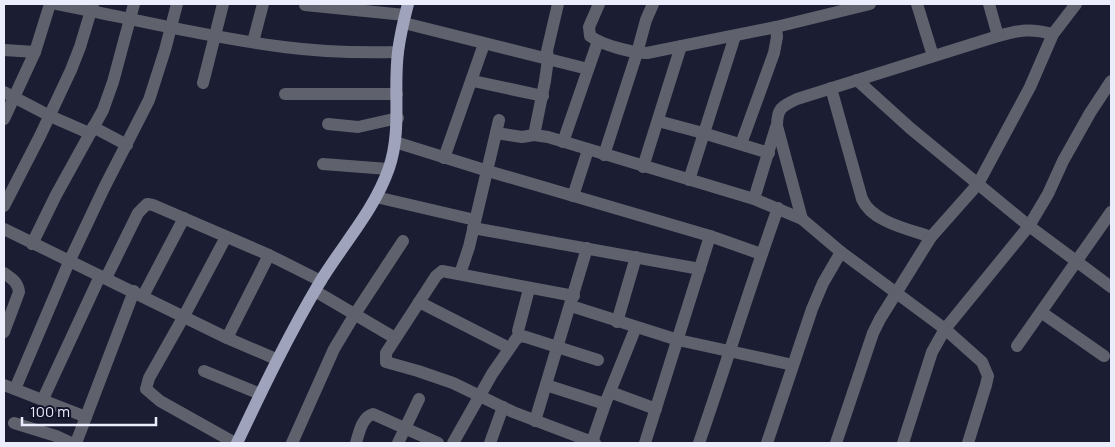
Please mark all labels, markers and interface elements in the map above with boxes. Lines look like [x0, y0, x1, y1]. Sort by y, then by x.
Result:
scale bar [22, 394, 156, 426]
text: 100 m [30, 401, 70, 422]

